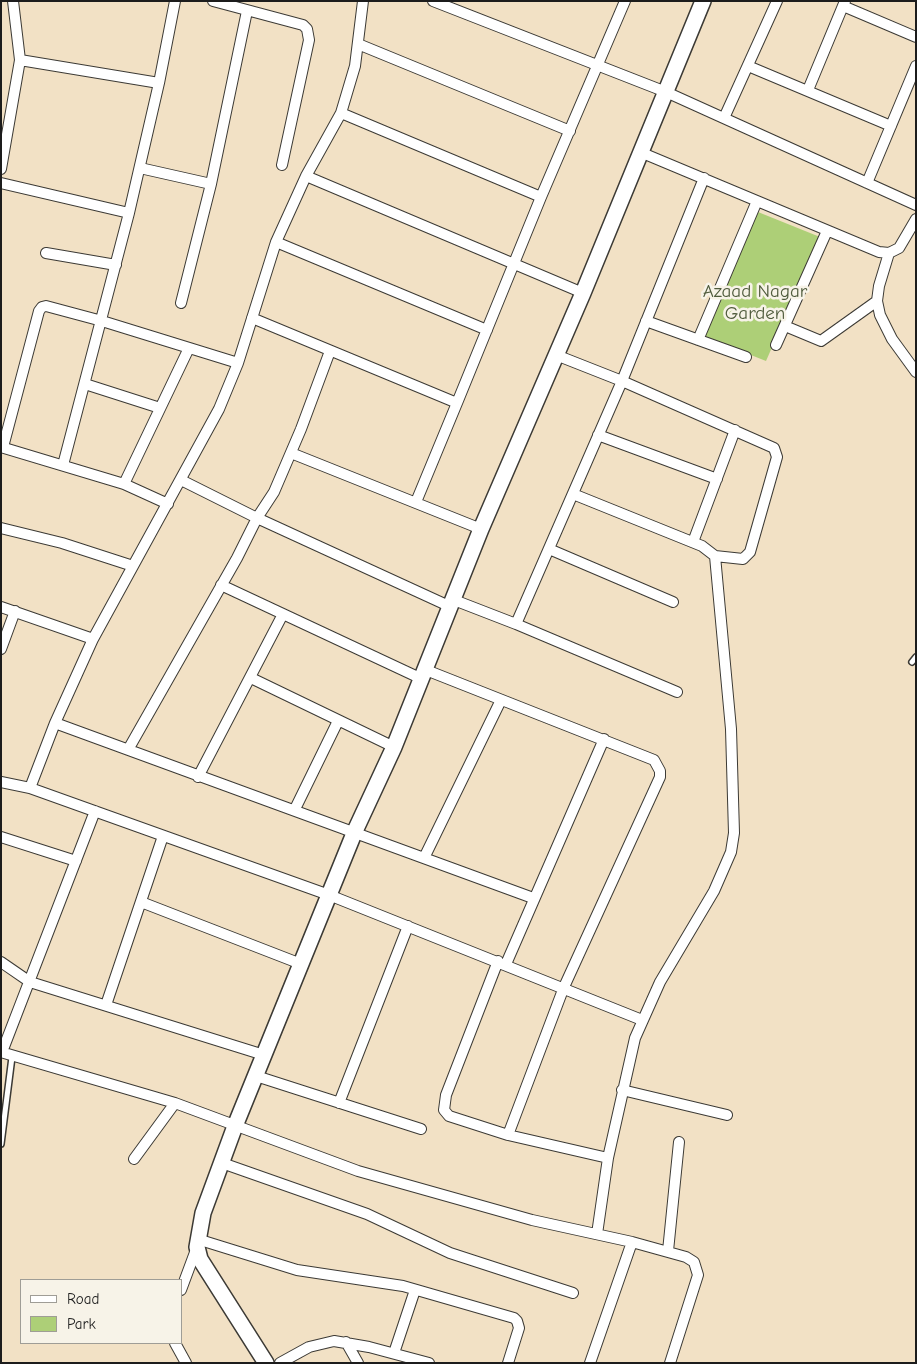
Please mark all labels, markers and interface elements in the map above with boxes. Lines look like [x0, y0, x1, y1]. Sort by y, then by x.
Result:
park label: Azaad Nagar Garden [703, 281, 807, 325]
legend [20, 1279, 182, 1344]
text: Road [67, 1290, 99, 1308]
text: Park [67, 1315, 96, 1333]

